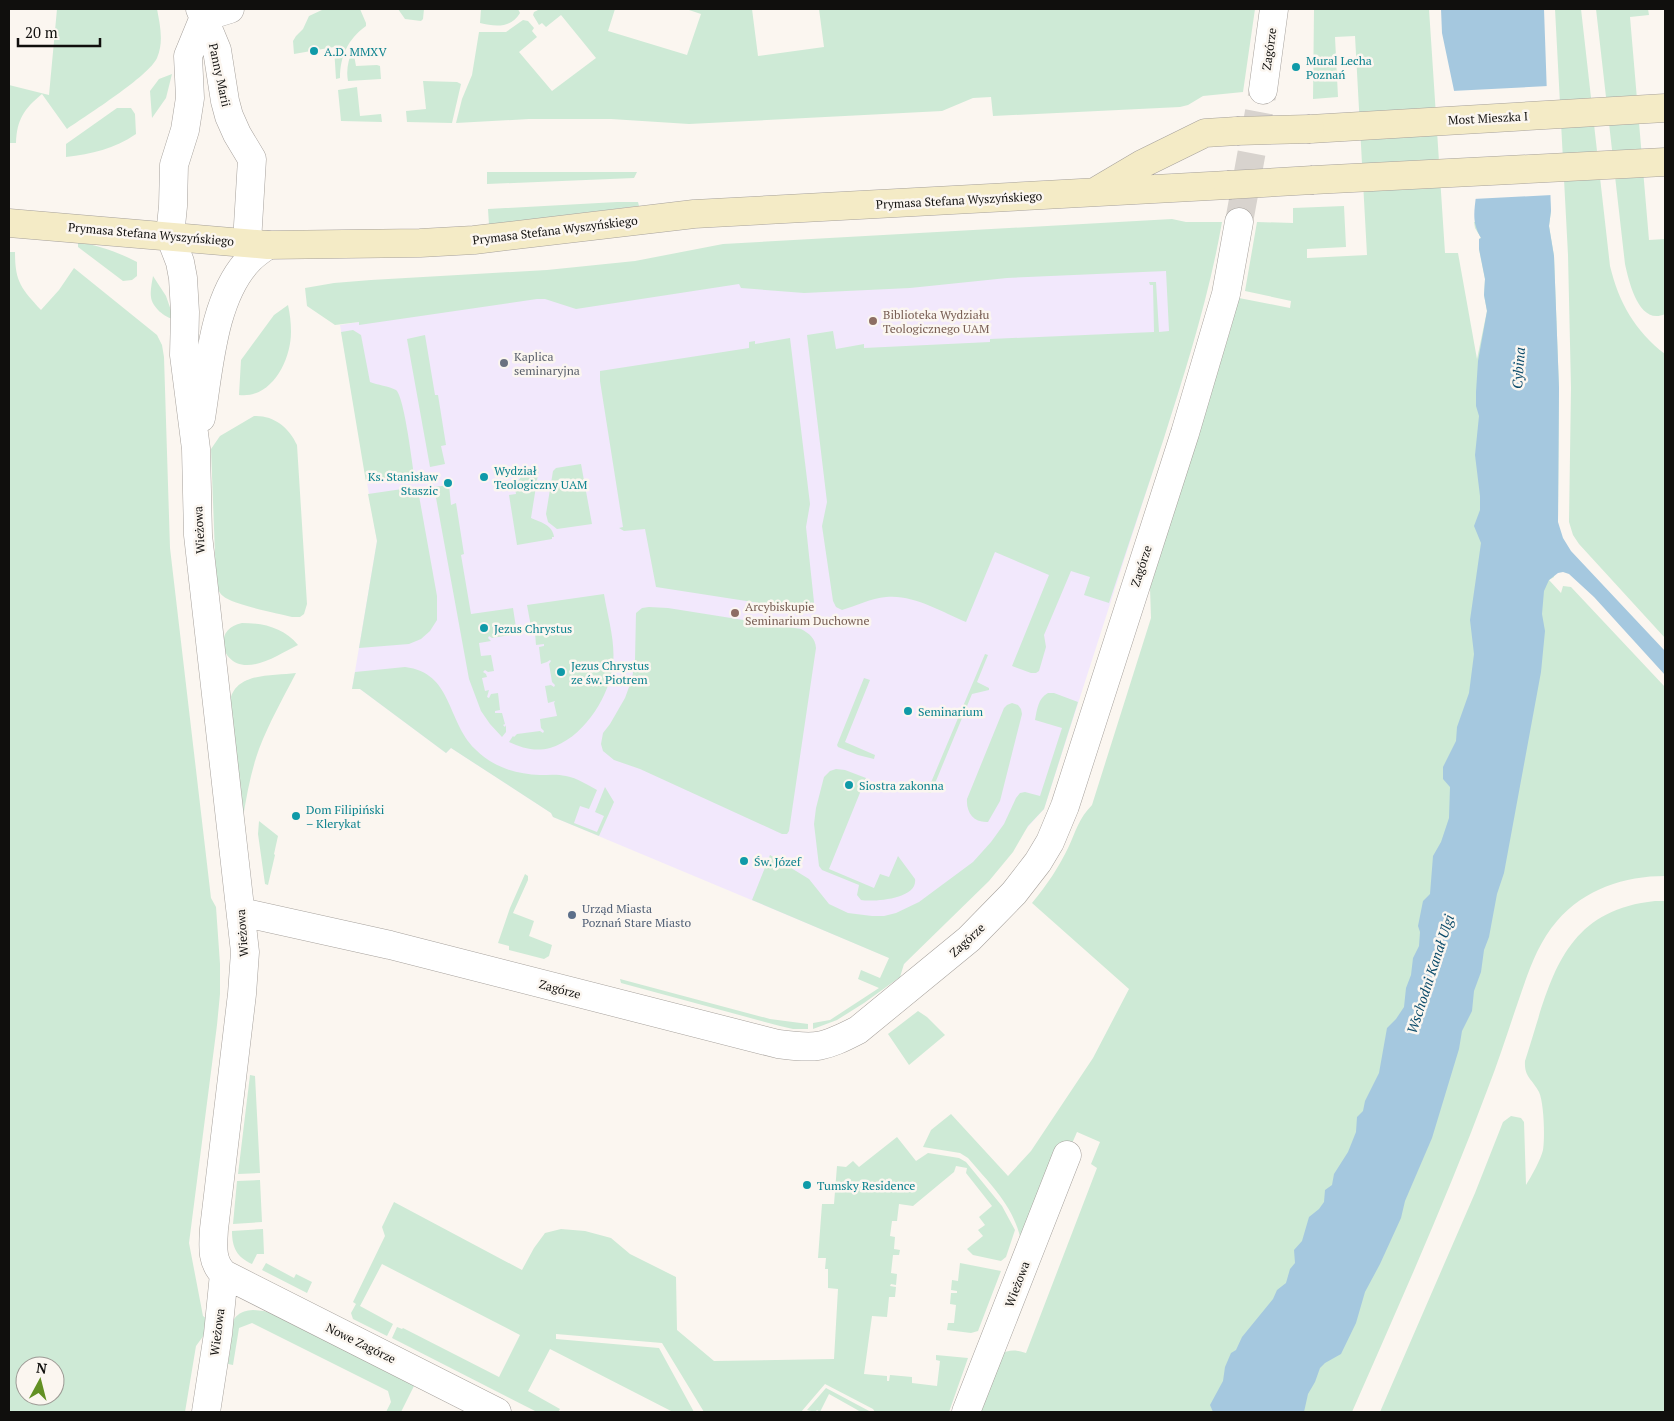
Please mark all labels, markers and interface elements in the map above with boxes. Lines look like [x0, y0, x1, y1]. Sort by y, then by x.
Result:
scale bar [18, 15, 100, 47]
text: 20 m [25, 22, 58, 42]
street label: Zagórze [1259, 27, 1279, 71]
street label: Panny Marii [206, 42, 234, 109]
place label: A.D. MMXV [324, 44, 387, 59]
marker: A.D. MMXV [308, 45, 320, 57]
place label: Mural Lecha Poznań [1306, 53, 1372, 82]
marker: Mural Lecha Poznań [1290, 61, 1302, 73]
street label: Most Mieszka I [1448, 108, 1528, 128]
street label: Prymasa Stefana Wyszyńskiego [875, 188, 1043, 212]
street label: Prymasa Stefana Wyszyńskiego [471, 212, 639, 248]
street label: Prymasa Stefana Wyszyńskiego [67, 219, 235, 249]
place label: Biblioteka Wydziału Teologicznego UAM [883, 307, 990, 336]
marker: Biblioteka Wydziału Teologicznego UAM [867, 315, 879, 327]
water label: Cybina [1507, 347, 1529, 389]
place label: Kaplica seminaryjna [514, 349, 580, 378]
marker: Kaplica seminaryjna [498, 357, 510, 369]
place label: Wydział Teologiczny UAM [494, 463, 588, 492]
place label: Ks. Stanisław Staszic [368, 469, 438, 498]
marker: Wydział Teologiczny UAM [478, 471, 490, 483]
marker: Ks. Stanisław Staszic [442, 477, 454, 489]
street label: Wieżowa [190, 506, 208, 554]
street label: Zagórze [1127, 543, 1155, 589]
place label: Arcybiskupie Seminarium Duchowne [745, 599, 869, 628]
marker: Arcybiskupie Seminarium Duchowne [729, 607, 741, 619]
place label: Jezus Chrystus [494, 621, 572, 636]
marker: Jezus Chrystus [478, 622, 490, 634]
place label: Jezus Chrystus ze św. Piotrem [571, 658, 649, 687]
marker: Jezus Chrystus ze św. Piotrem [555, 666, 567, 678]
place label: Seminarium [918, 704, 984, 719]
marker: Seminarium [902, 705, 914, 717]
place label: Siostra zakonna [859, 778, 944, 793]
marker: Siostra zakonna [843, 779, 855, 791]
place label: Dom Filipiński – Klerykat [306, 802, 385, 831]
marker: Dom Filipiński – Klerykat [290, 810, 302, 822]
place label: Św. Józef [754, 854, 802, 869]
marker: Św. Józef [738, 855, 750, 867]
place label: Urząd Miasta Poznań Stare Miasto [582, 901, 692, 930]
street label: Wieżowa [233, 909, 251, 957]
marker: Urząd Miasta Poznań Stare Miasto [566, 909, 578, 921]
water label: Wschodni Kanał Ulgi [1402, 912, 1458, 1036]
street label: Zagórze [946, 920, 988, 960]
street label: Zagórze [537, 976, 583, 1002]
place label: Tumsky Residence [817, 1178, 915, 1193]
marker: Tumsky Residence [801, 1179, 813, 1191]
street label: Wieżowa [1001, 1259, 1033, 1309]
street label: Wieżowa [207, 1307, 227, 1357]
street label: Nowe Zagórze [324, 1320, 398, 1366]
north arrow [15, 1356, 65, 1406]
text: N [35, 1358, 48, 1378]

